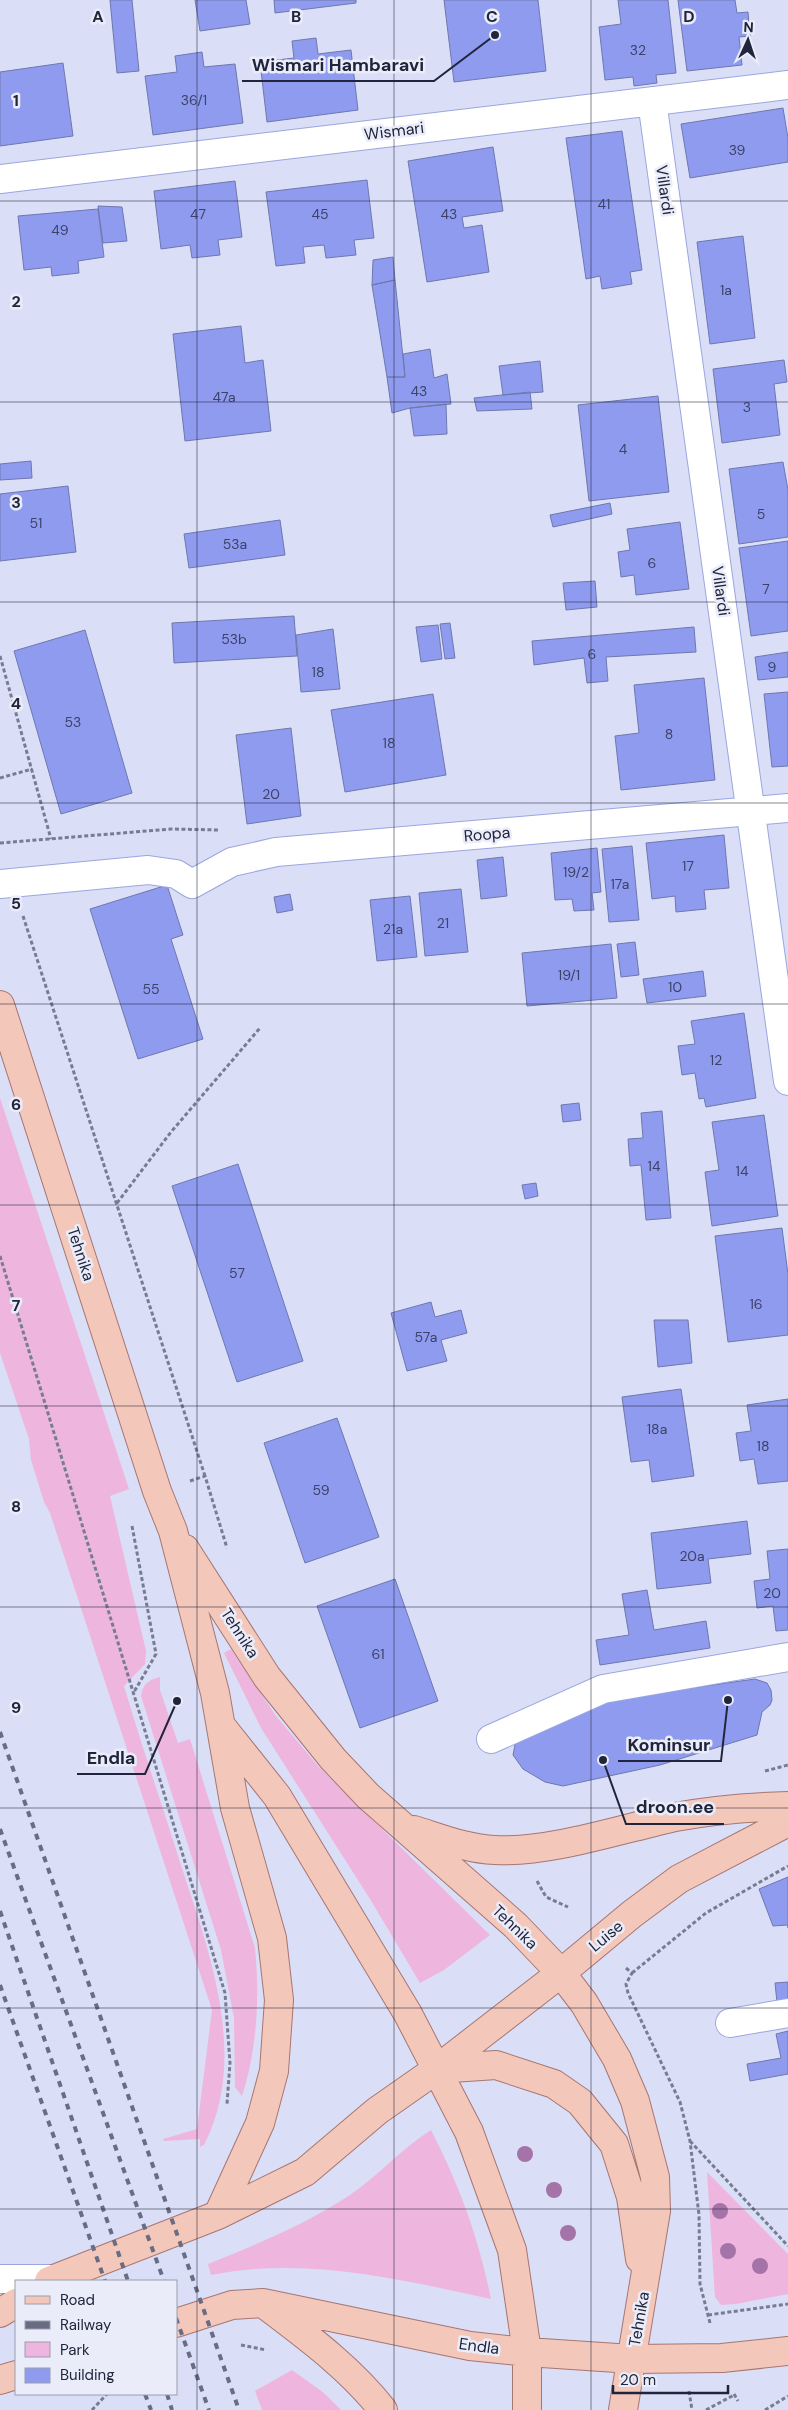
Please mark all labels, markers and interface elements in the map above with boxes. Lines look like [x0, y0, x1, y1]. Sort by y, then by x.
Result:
text: A [92, 6, 104, 27]
text: B [291, 6, 301, 27]
text: C [486, 6, 498, 27]
text: D [683, 6, 695, 27]
north arrow [723, 15, 773, 65]
text: N [743, 18, 754, 36]
house number: 32 [630, 41, 646, 59]
callout: Wismari Hambaravi [242, 48, 434, 81]
text: Wismari Hambaravi [252, 53, 424, 77]
text: 1 [13, 90, 19, 111]
house number: 36/1 [181, 91, 207, 109]
street label: Wismari [363, 117, 425, 145]
house number: 39 [729, 141, 746, 159]
street label: Villardi [651, 164, 679, 216]
house number: 41 [598, 195, 610, 213]
house number: 47 [190, 205, 206, 223]
house number: 45 [311, 205, 329, 223]
house number: 43 [441, 205, 457, 223]
house number: 49 [51, 221, 69, 239]
house number: 1a [720, 281, 732, 299]
text: 2 [11, 291, 21, 312]
house number: 43 [411, 382, 427, 400]
house number: 47a [212, 388, 236, 406]
house number: 3 [743, 398, 751, 416]
house number: 4 [619, 440, 628, 458]
text: 3 [11, 492, 21, 513]
house number: 5 [757, 505, 765, 523]
house number: 51 [30, 514, 42, 532]
house number: 53a [223, 535, 247, 553]
house number: 6 [648, 554, 656, 572]
street label: Villardi [707, 565, 735, 617]
house number: 7 [762, 580, 770, 598]
house number: 53b [221, 630, 247, 648]
house number: 6 [588, 645, 596, 663]
house number: 9 [768, 658, 777, 676]
house number: 18 [312, 663, 324, 681]
text: 4 [11, 693, 21, 714]
house number: 53 [65, 713, 81, 731]
house number: 8 [665, 725, 673, 743]
house number: 18 [383, 734, 395, 752]
house number: 20 [262, 785, 280, 803]
street label: Roopa [463, 822, 511, 846]
house number: 17 [682, 857, 694, 875]
house number: 19/2 [563, 863, 589, 881]
house number: 17a [611, 875, 629, 893]
text: 5 [11, 893, 21, 914]
house number: 21 [437, 914, 449, 932]
house number: 21a [383, 920, 403, 938]
house number: 19/1 [558, 966, 580, 984]
house number: 10 [668, 978, 682, 996]
house number: 55 [142, 980, 160, 998]
house number: 12 [710, 1051, 722, 1069]
text: 6 [11, 1094, 21, 1115]
house number: 14 [648, 1157, 661, 1175]
house number: 14 [736, 1162, 749, 1180]
street label: Tehnika [62, 1224, 100, 1284]
house number: 57 [229, 1264, 245, 1282]
text: 7 [12, 1295, 21, 1316]
house number: 16 [749, 1295, 763, 1313]
house number: 57a [415, 1328, 437, 1346]
house number: 18a [647, 1420, 667, 1438]
house number: 18 [757, 1437, 769, 1455]
house number: 59 [313, 1481, 330, 1499]
text: 8 [11, 1496, 21, 1517]
house number: 20a [679, 1547, 705, 1565]
house number: 20 [763, 1584, 781, 1602]
street label: Tehnika [216, 1604, 264, 1662]
house number: 61 [371, 1645, 385, 1663]
text: 9 [11, 1697, 21, 1718]
callout: Kominsur [618, 1728, 721, 1761]
text: Kominsur [628, 1733, 710, 1757]
callout: Endla [77, 1741, 145, 1774]
text: Endla [87, 1746, 135, 1770]
callout: droon.ee [626, 1791, 724, 1824]
text: droon.ee [636, 1795, 714, 1819]
street label: Tehnika [488, 1900, 542, 1954]
street label: Luise [584, 1916, 628, 1956]
legend [15, 2280, 178, 2395]
text: Road [60, 2290, 95, 2310]
street label: Tehnika [624, 2290, 654, 2348]
text: Railway [60, 2315, 112, 2335]
street label: Endla [457, 2333, 501, 2359]
text: Park [60, 2340, 90, 2360]
scale bar [613, 2362, 728, 2394]
text: Building [60, 2365, 115, 2385]
text: 20 m [620, 2370, 656, 2390]

